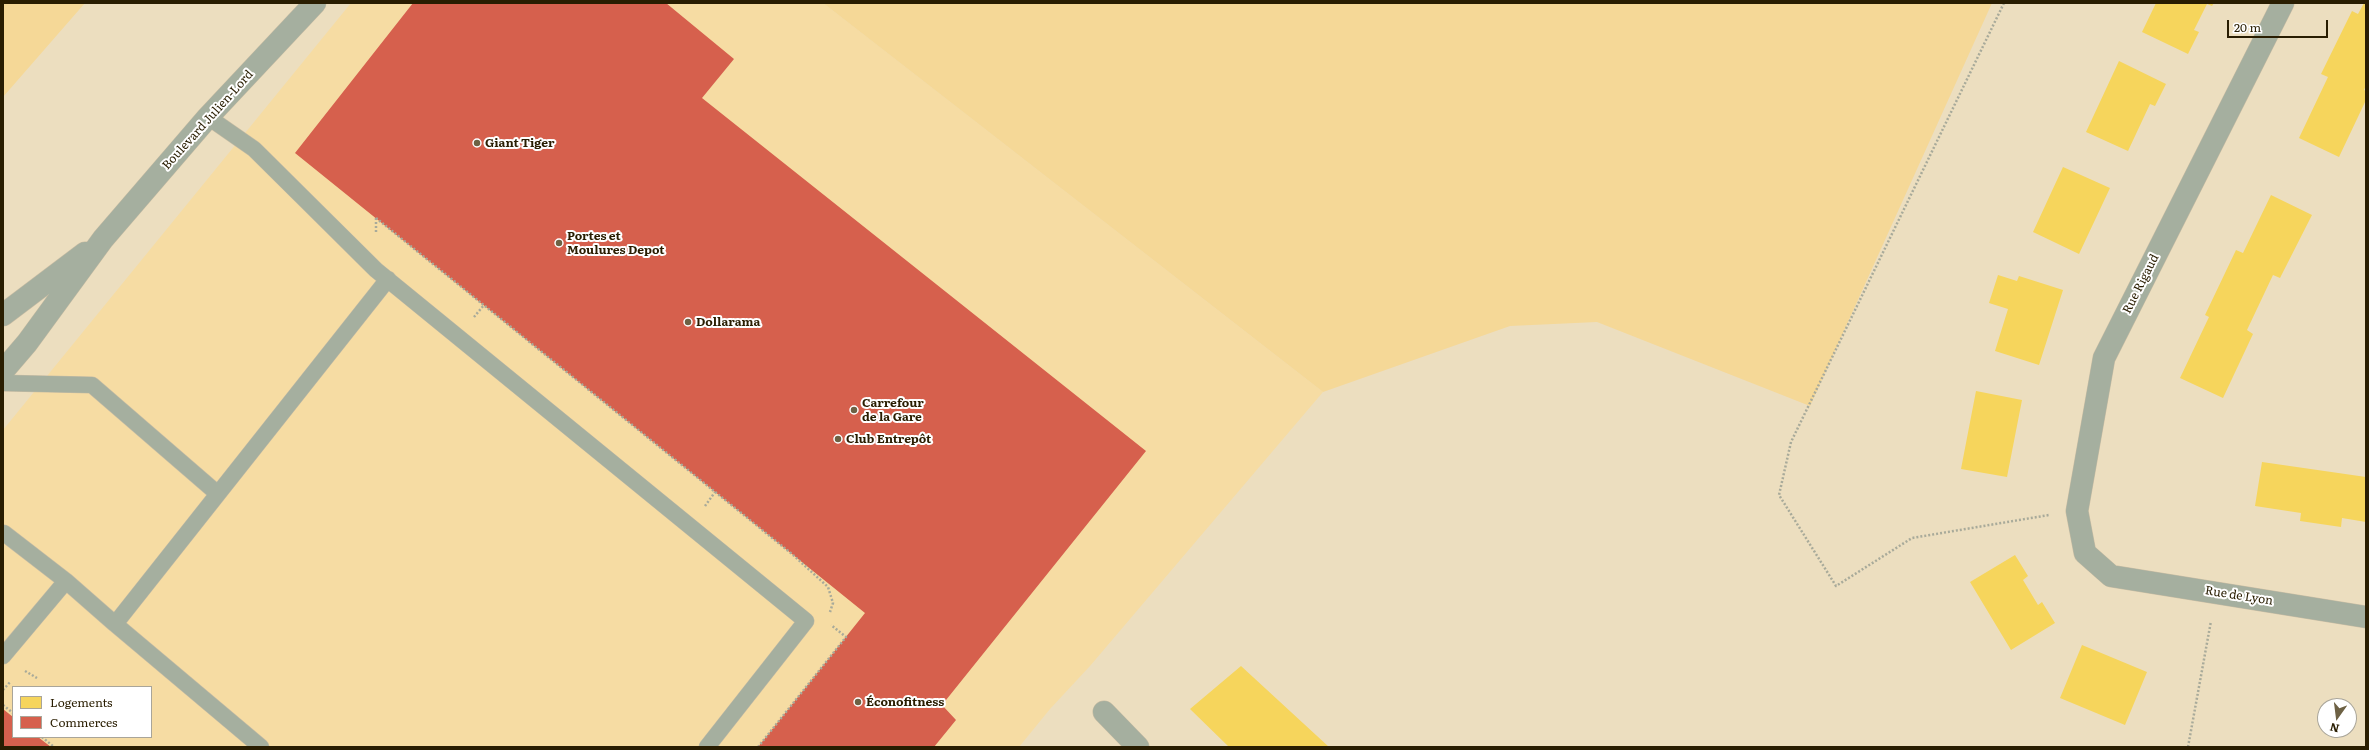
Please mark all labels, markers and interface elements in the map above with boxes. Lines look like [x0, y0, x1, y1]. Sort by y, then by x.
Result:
scale bar [2229, 12, 2330, 38]
text: 20 m [2234, 18, 2261, 36]
street label: Boulevard Julien-Lord [160, 67, 256, 173]
place label: Giant Tiger [485, 136, 554, 150]
marker: Giant Tiger [472, 138, 482, 148]
place label: Portes et Moulures Depot [567, 229, 664, 257]
marker: Portes et Moulures Depot [554, 238, 564, 248]
street label: Rue Rigaud [2120, 252, 2162, 316]
place label: Dollarama [696, 315, 760, 329]
marker: Dollarama [683, 317, 693, 327]
place label: Carrefour de la Gare [862, 396, 924, 424]
marker: Carrefour de la Gare [849, 405, 859, 415]
place label: Club Entrepôt [846, 432, 931, 446]
marker: Club Entrepôt [833, 434, 843, 444]
street label: Rue de Lyon [2204, 584, 2274, 608]
legend [12, 686, 152, 738]
text: Logements [50, 693, 113, 711]
place label: Éconofitness [866, 695, 944, 709]
marker: Éconofitness [853, 697, 863, 707]
north arrow [2317, 698, 2357, 738]
text: Commerces [50, 713, 117, 731]
text: N [2328, 720, 2341, 738]

